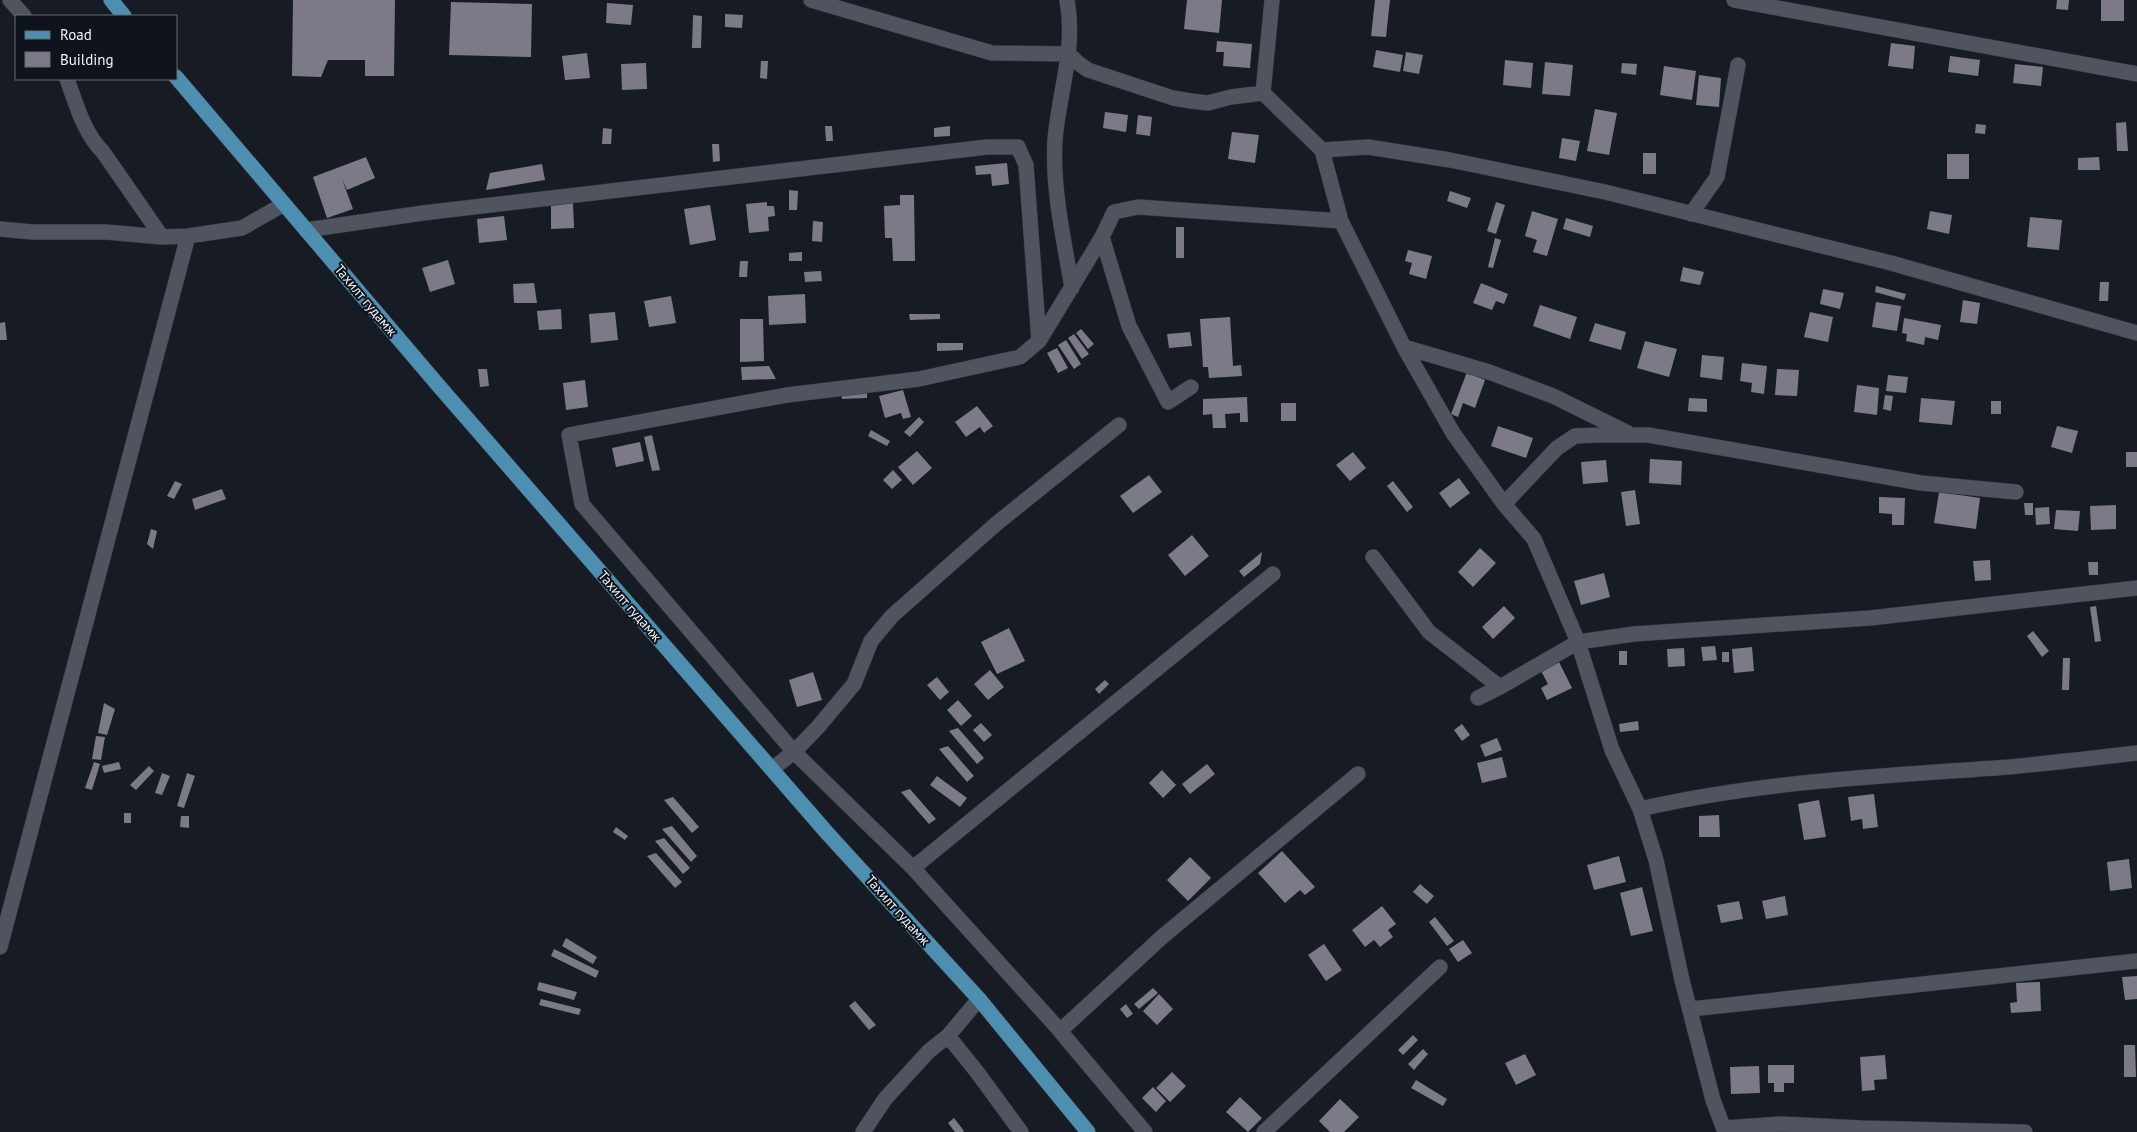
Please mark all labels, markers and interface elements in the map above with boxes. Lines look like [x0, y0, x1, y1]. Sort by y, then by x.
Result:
legend [15, 15, 178, 80]
text: Road [60, 25, 92, 44]
text: Building [60, 50, 114, 69]
street label: Тахилт гудамж [331, 260, 402, 340]
street label: Тахилт гудамж [594, 567, 666, 646]
street label: Тахилт гудамж [862, 871, 935, 949]

